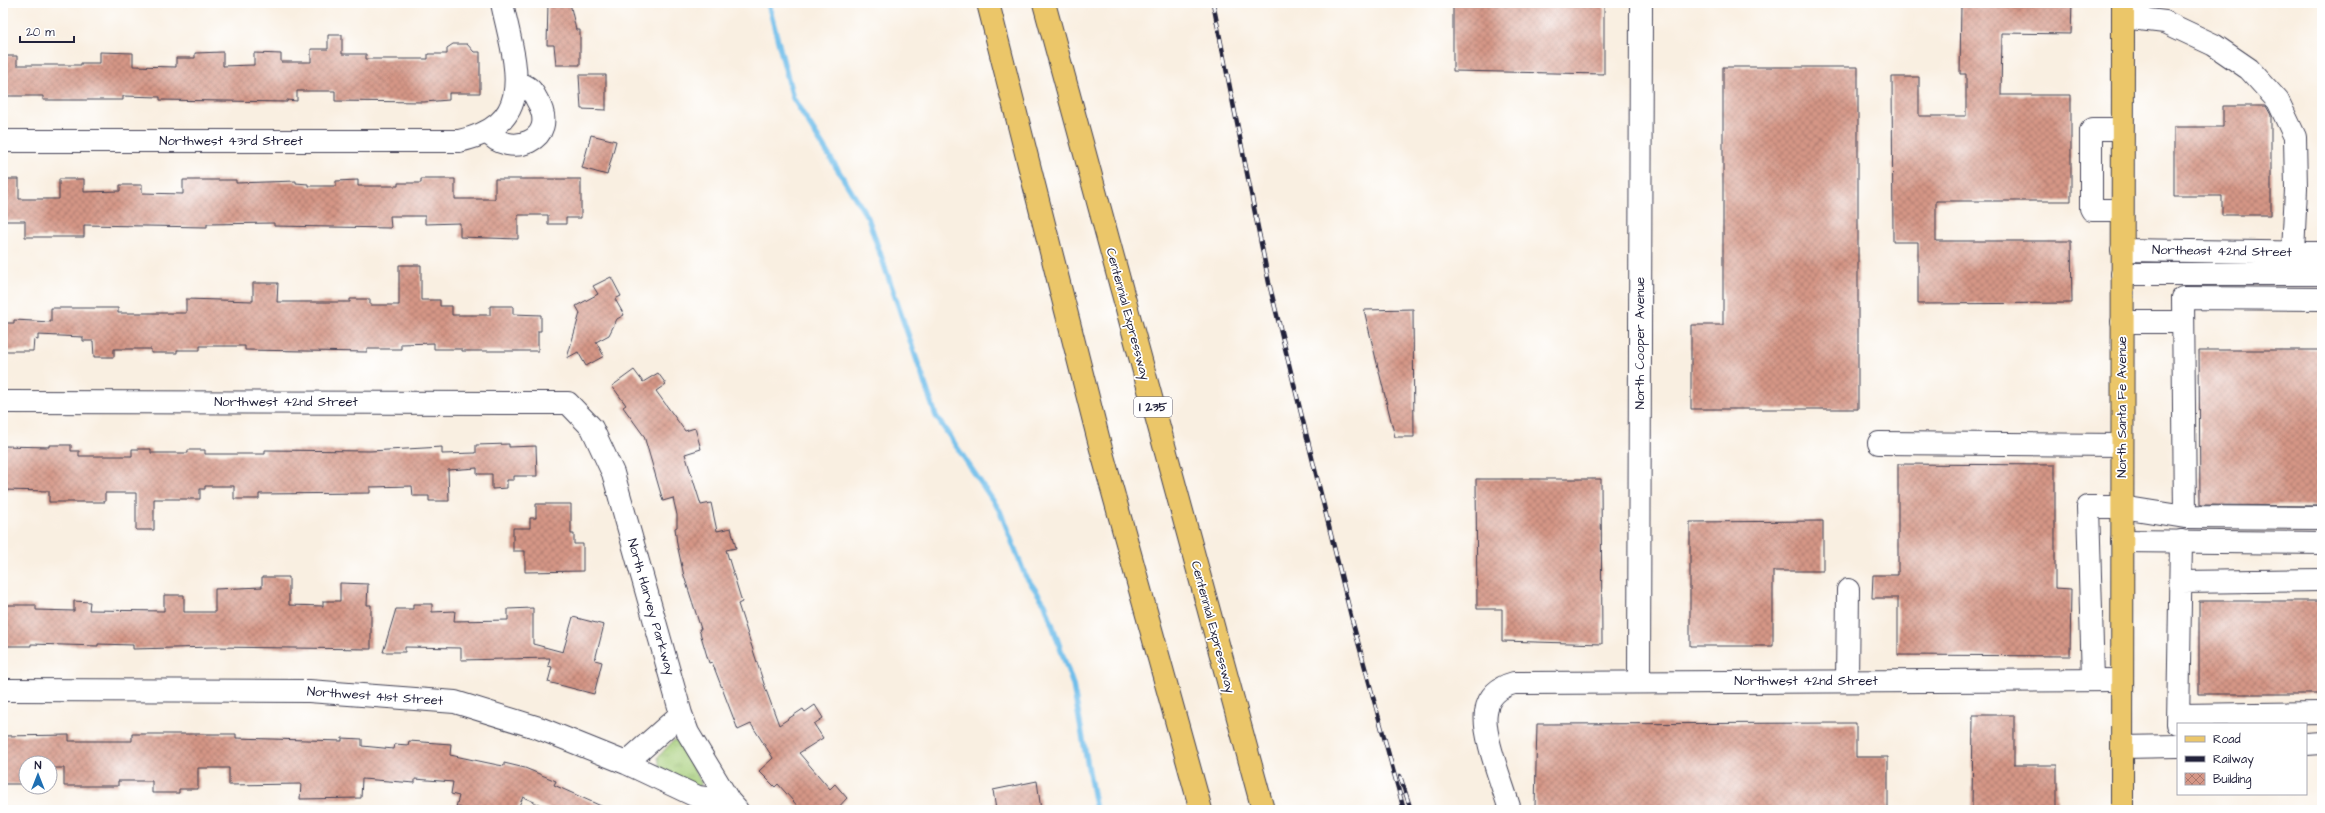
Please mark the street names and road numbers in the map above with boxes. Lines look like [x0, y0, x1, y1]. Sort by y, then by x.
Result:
street label: Northwest 43rd Street [159, 132, 303, 150]
street label: Northeast 42nd Street [2152, 241, 2293, 261]
street label: Centennial Expressway [1101, 246, 1154, 382]
street label: North Cooper Avenue [1631, 277, 1649, 409]
street label: North Santa Fe Avenue [2113, 336, 2131, 478]
street label: Northwest 42nd Street [214, 393, 359, 411]
road number: I 235 [1134, 397, 1172, 417]
street label: North Harvey Parkway [622, 536, 679, 678]
street label: Centennial Expressway [1186, 559, 1239, 695]
street label: Northwest 42nd Street [1734, 672, 1879, 690]
street label: Northwest 41st Street [306, 682, 444, 710]

